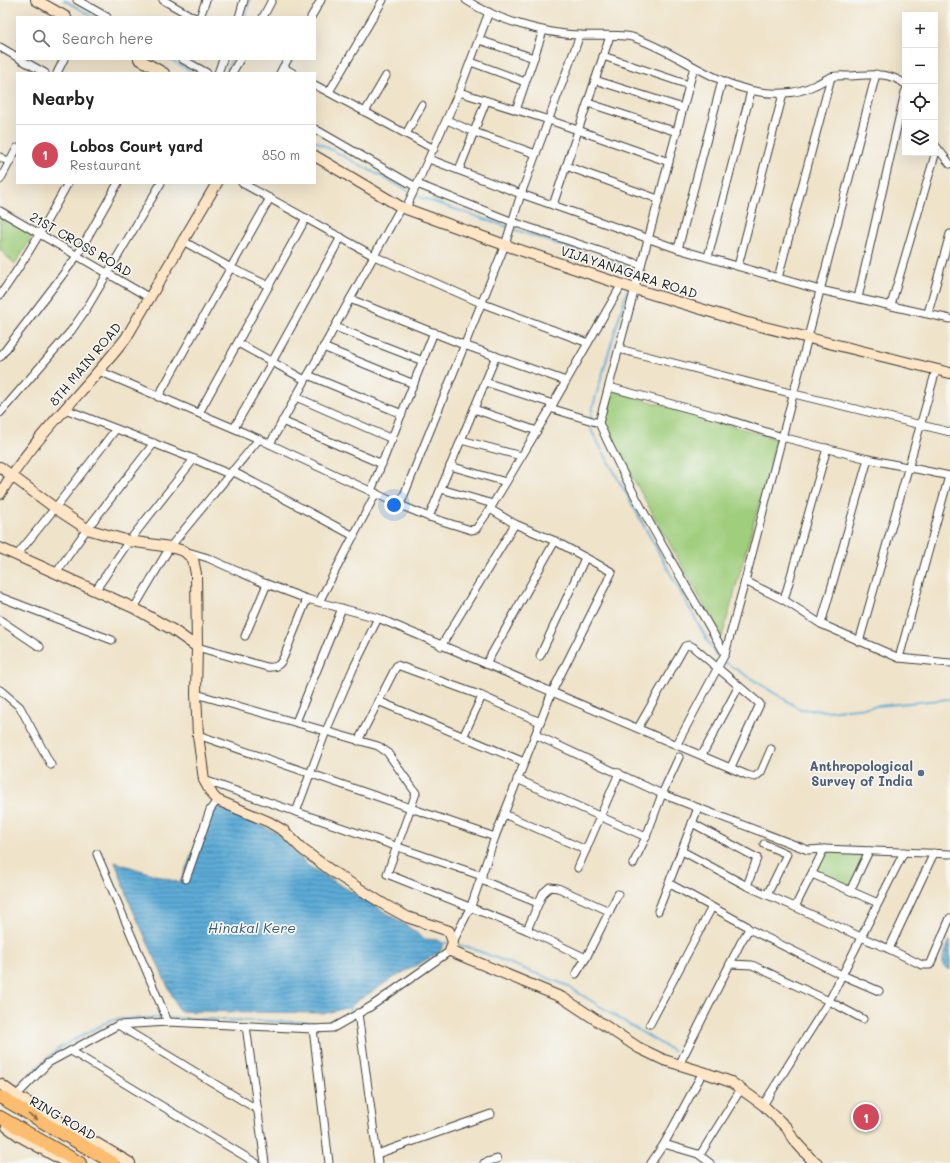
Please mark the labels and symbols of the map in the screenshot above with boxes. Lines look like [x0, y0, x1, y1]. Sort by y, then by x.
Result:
street label: 21ST CROSS ROAD [27, 207, 135, 280]
street label: VIJAYANAGARA ROAD [559, 241, 700, 302]
street label: 8TH MAIN ROAD [45, 318, 125, 409]
your location [384, 495, 404, 515]
place label: Anthropological Survey of India [810, 757, 913, 790]
marker: Anthropological Survey of India [916, 768, 926, 778]
water label: Hinakal Kere [208, 918, 296, 937]
street label: RING ROAD [27, 1092, 100, 1143]
pin: 1 [853, 1102, 879, 1132]
one-way arrow [27, 1114, 39, 1121]

